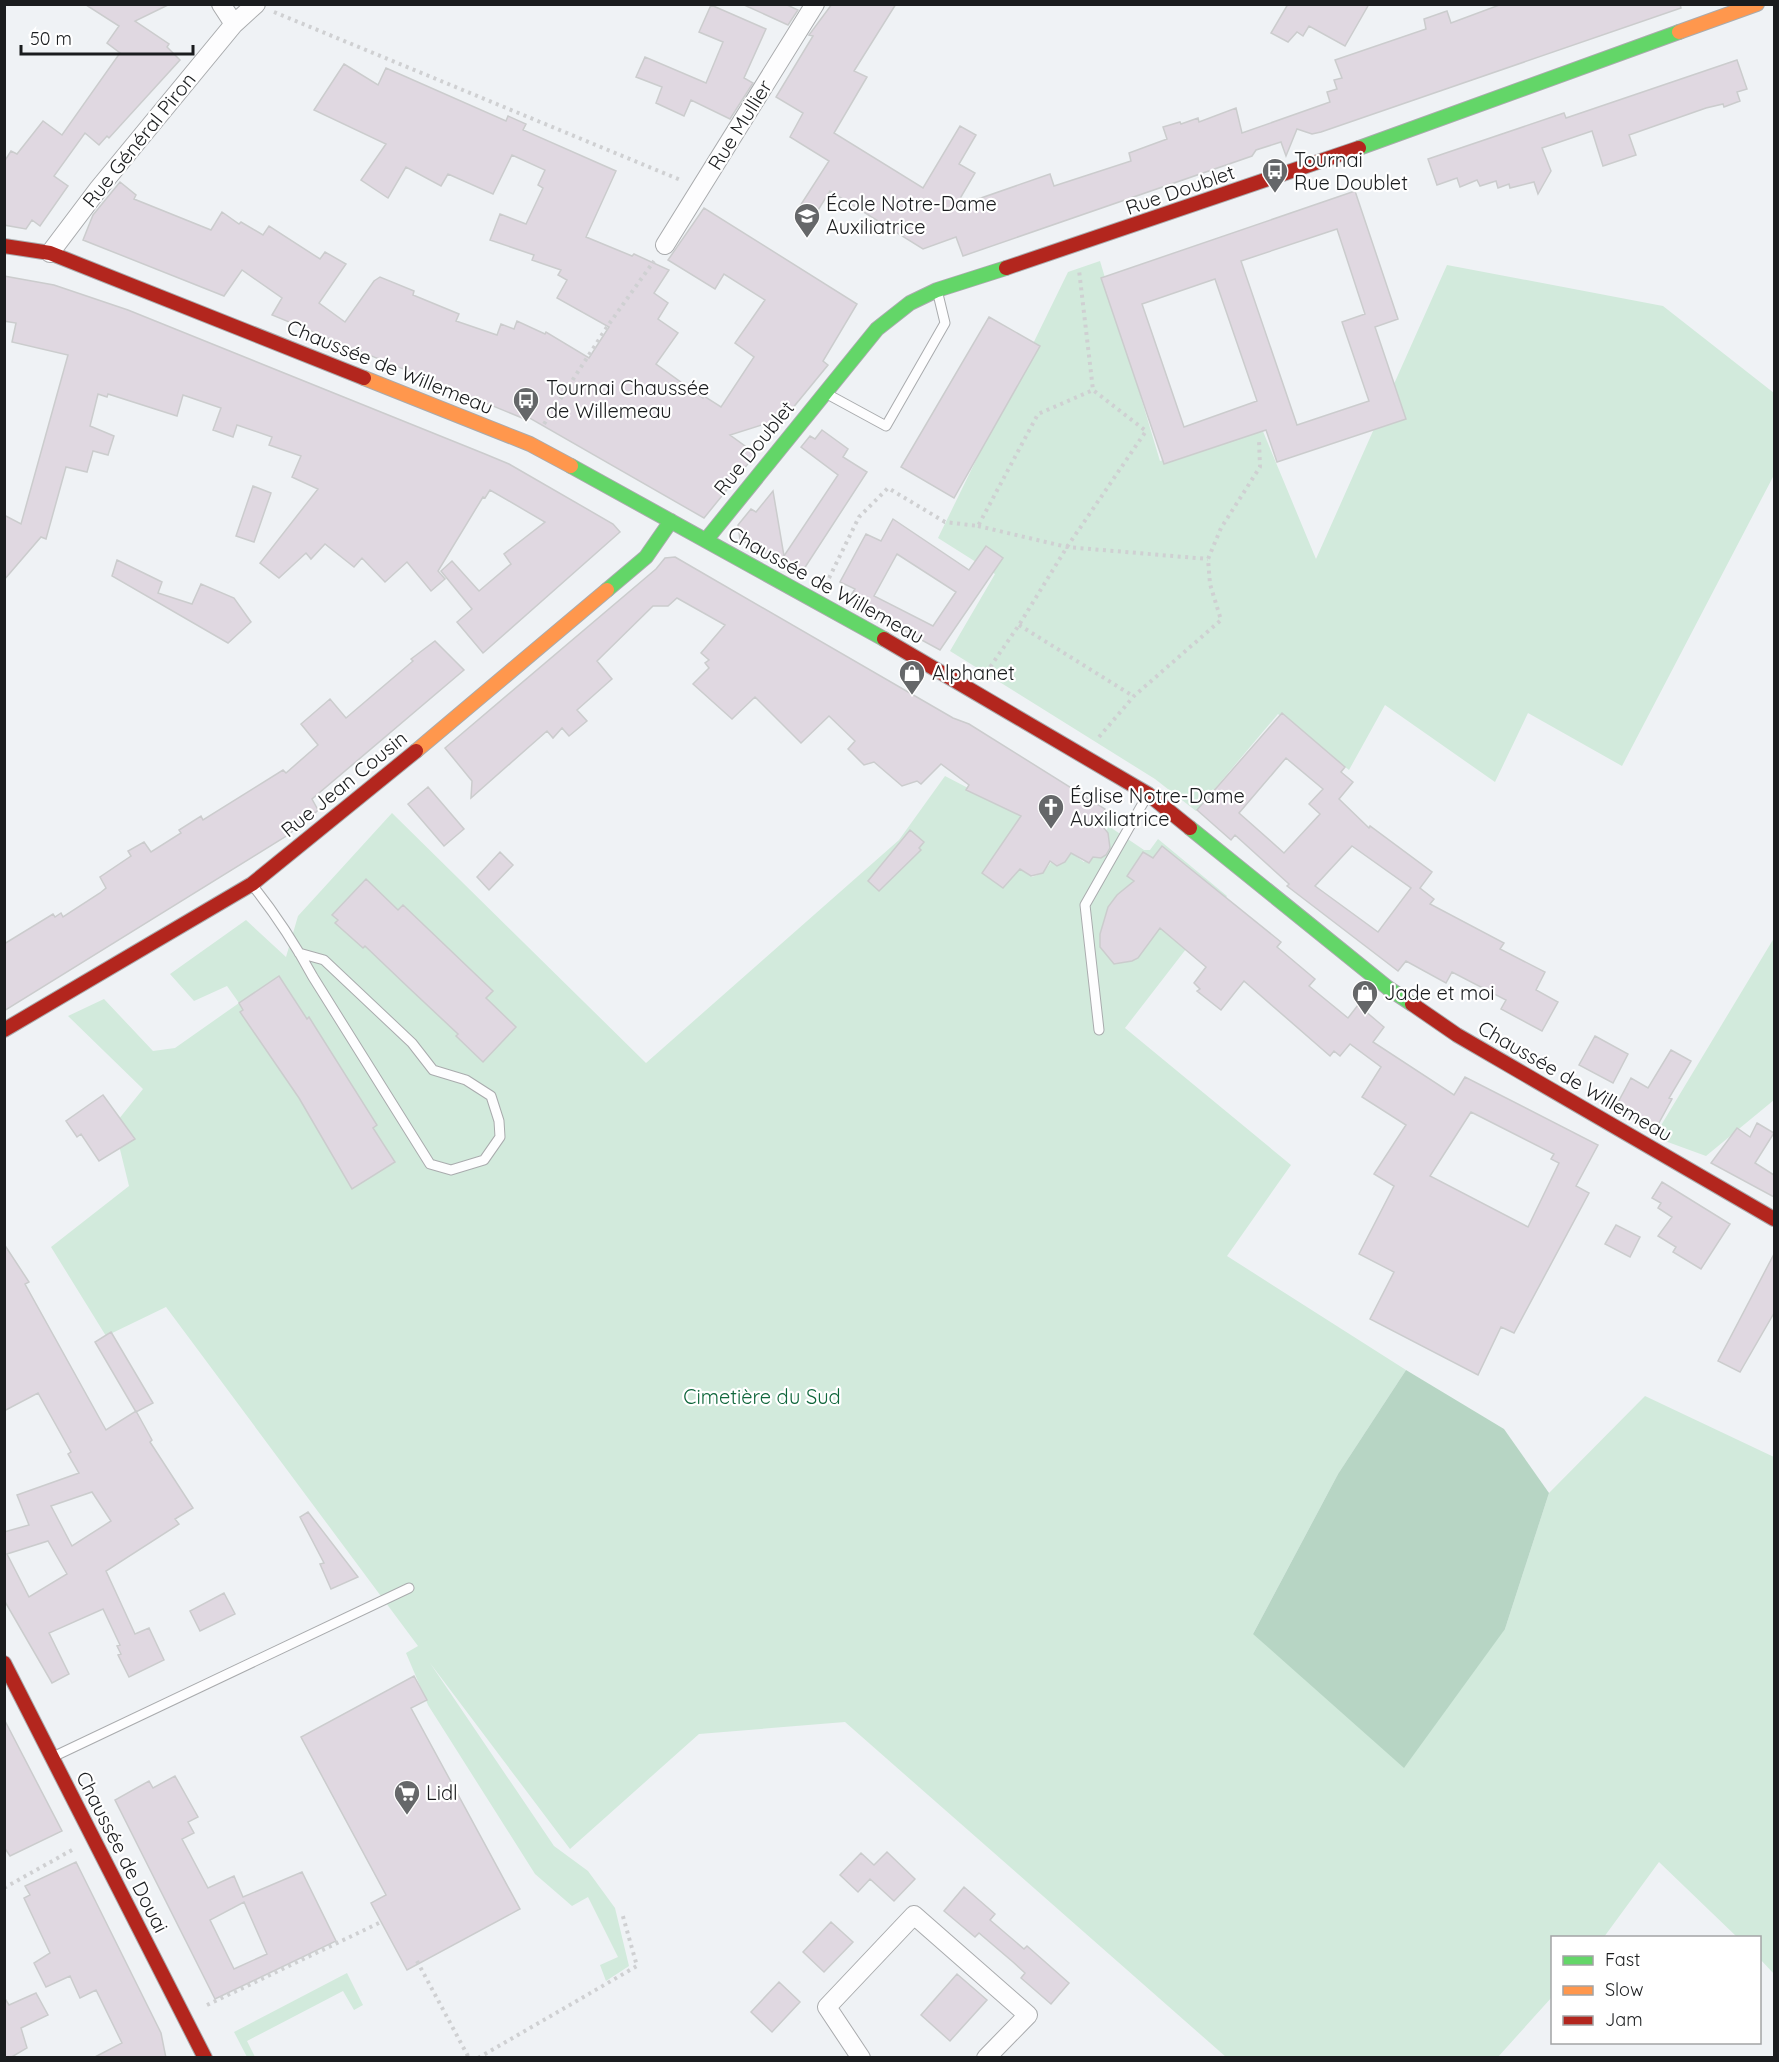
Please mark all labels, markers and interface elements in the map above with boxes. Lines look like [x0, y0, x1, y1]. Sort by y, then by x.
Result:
scale bar [21, 18, 194, 56]
text: 50 m [30, 27, 72, 50]
street label: Rue Général Piron [77, 67, 201, 212]
street label: Rue Mullier [702, 75, 777, 175]
place label: Tournai Rue Doublet [1294, 147, 1408, 195]
bus stop icon: Tournai Rue Doublet [1260, 156, 1290, 194]
street label: Rue Doublet [1122, 159, 1238, 220]
place label: École Notre-Dame Auxiliatrice [826, 191, 997, 239]
school or university icon: École Notre-Dame Auxiliatrice [792, 201, 822, 239]
street label: Chaussée de Willemeau [283, 314, 497, 419]
place label: Tournai Chaussée de Willemeau [546, 375, 709, 423]
bus stop icon: Tournai Chaussée de Willemeau [511, 385, 541, 423]
street label: Rue Doublet [708, 395, 799, 500]
street label: Chaussée de Willemeau [724, 520, 929, 649]
shop icon: Alphanet [897, 658, 927, 696]
place label: Alphanet [932, 660, 1015, 685]
street label: Rue Jean Cousin [276, 725, 412, 842]
place label: Église Notre-Dame Auxiliatrice [1070, 783, 1245, 831]
church icon: Église Notre-Dame Auxiliatrice [1036, 792, 1066, 830]
shop icon: Jade et moi [1350, 978, 1380, 1016]
place label: Jade et moi [1384, 980, 1495, 1005]
street label: Chaussée de Willemeau [1474, 1015, 1677, 1146]
park label: Cimetière du Sud [683, 1384, 841, 1409]
street label: Chaussée de Douai [71, 1767, 174, 1937]
supermarket icon: Lidl [392, 1778, 422, 1816]
place label: Lidl [426, 1780, 458, 1805]
legend [1551, 1936, 1761, 2044]
text: Fast [1605, 1948, 1640, 1971]
text: Slow [1605, 1978, 1643, 2001]
text: Jam [1605, 2008, 1643, 2031]

